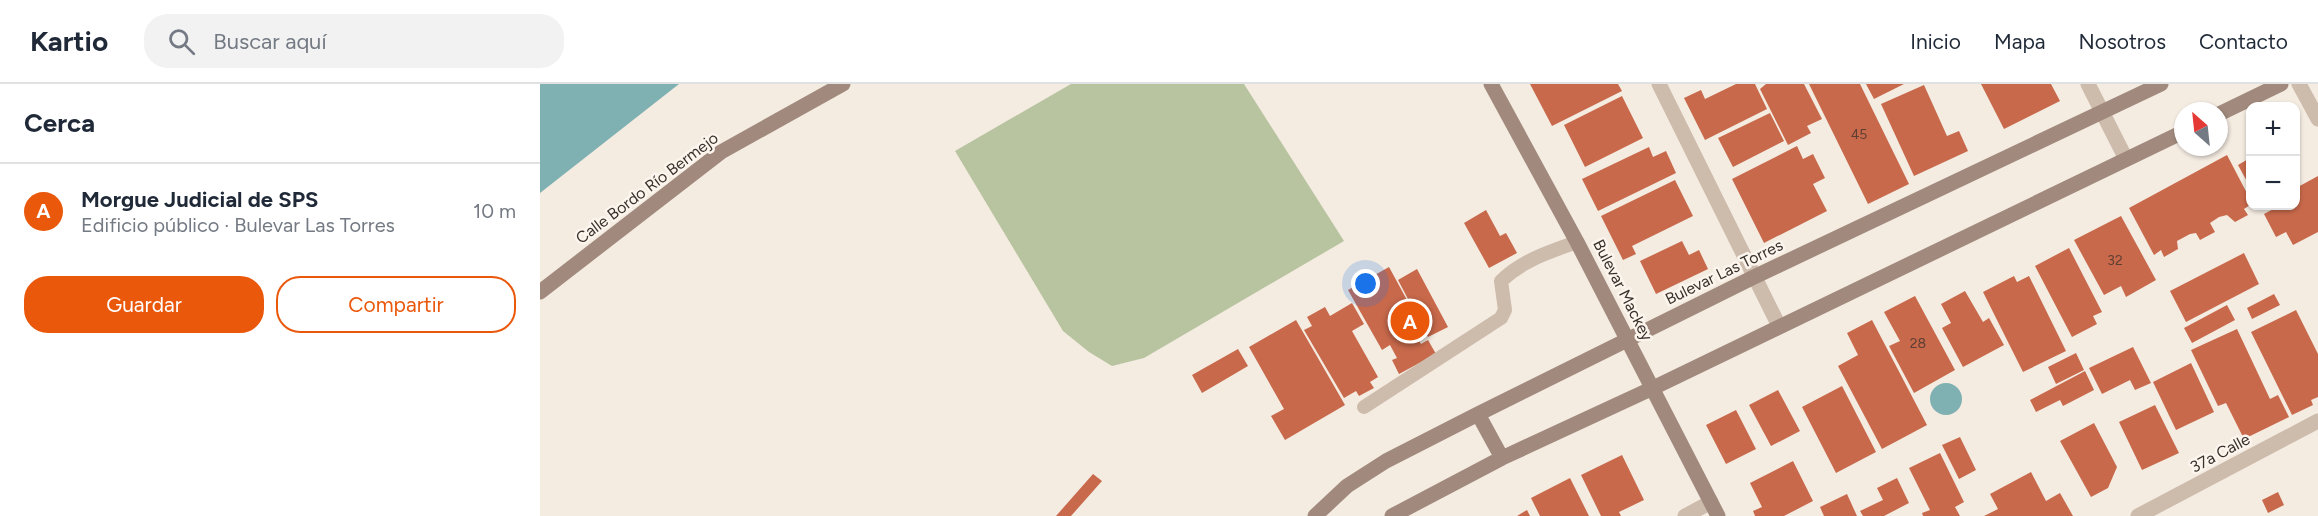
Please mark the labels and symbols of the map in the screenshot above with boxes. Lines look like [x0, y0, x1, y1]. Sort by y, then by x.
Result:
north arrow [2174, 102, 2228, 156]
house number: 45 [1851, 126, 1867, 143]
street label: Calle Bordo Río Bermejo [572, 128, 722, 248]
street label: Bulevar Las Torres [1662, 235, 1786, 309]
street label: Bulevar Mackey [1589, 236, 1657, 344]
house number: 32 [2107, 252, 2123, 269]
your location [1351, 269, 1380, 298]
pin: A [1390, 298, 1430, 344]
house number: 28 [1910, 335, 1926, 352]
street label: 37a Calle [2187, 429, 2253, 477]

